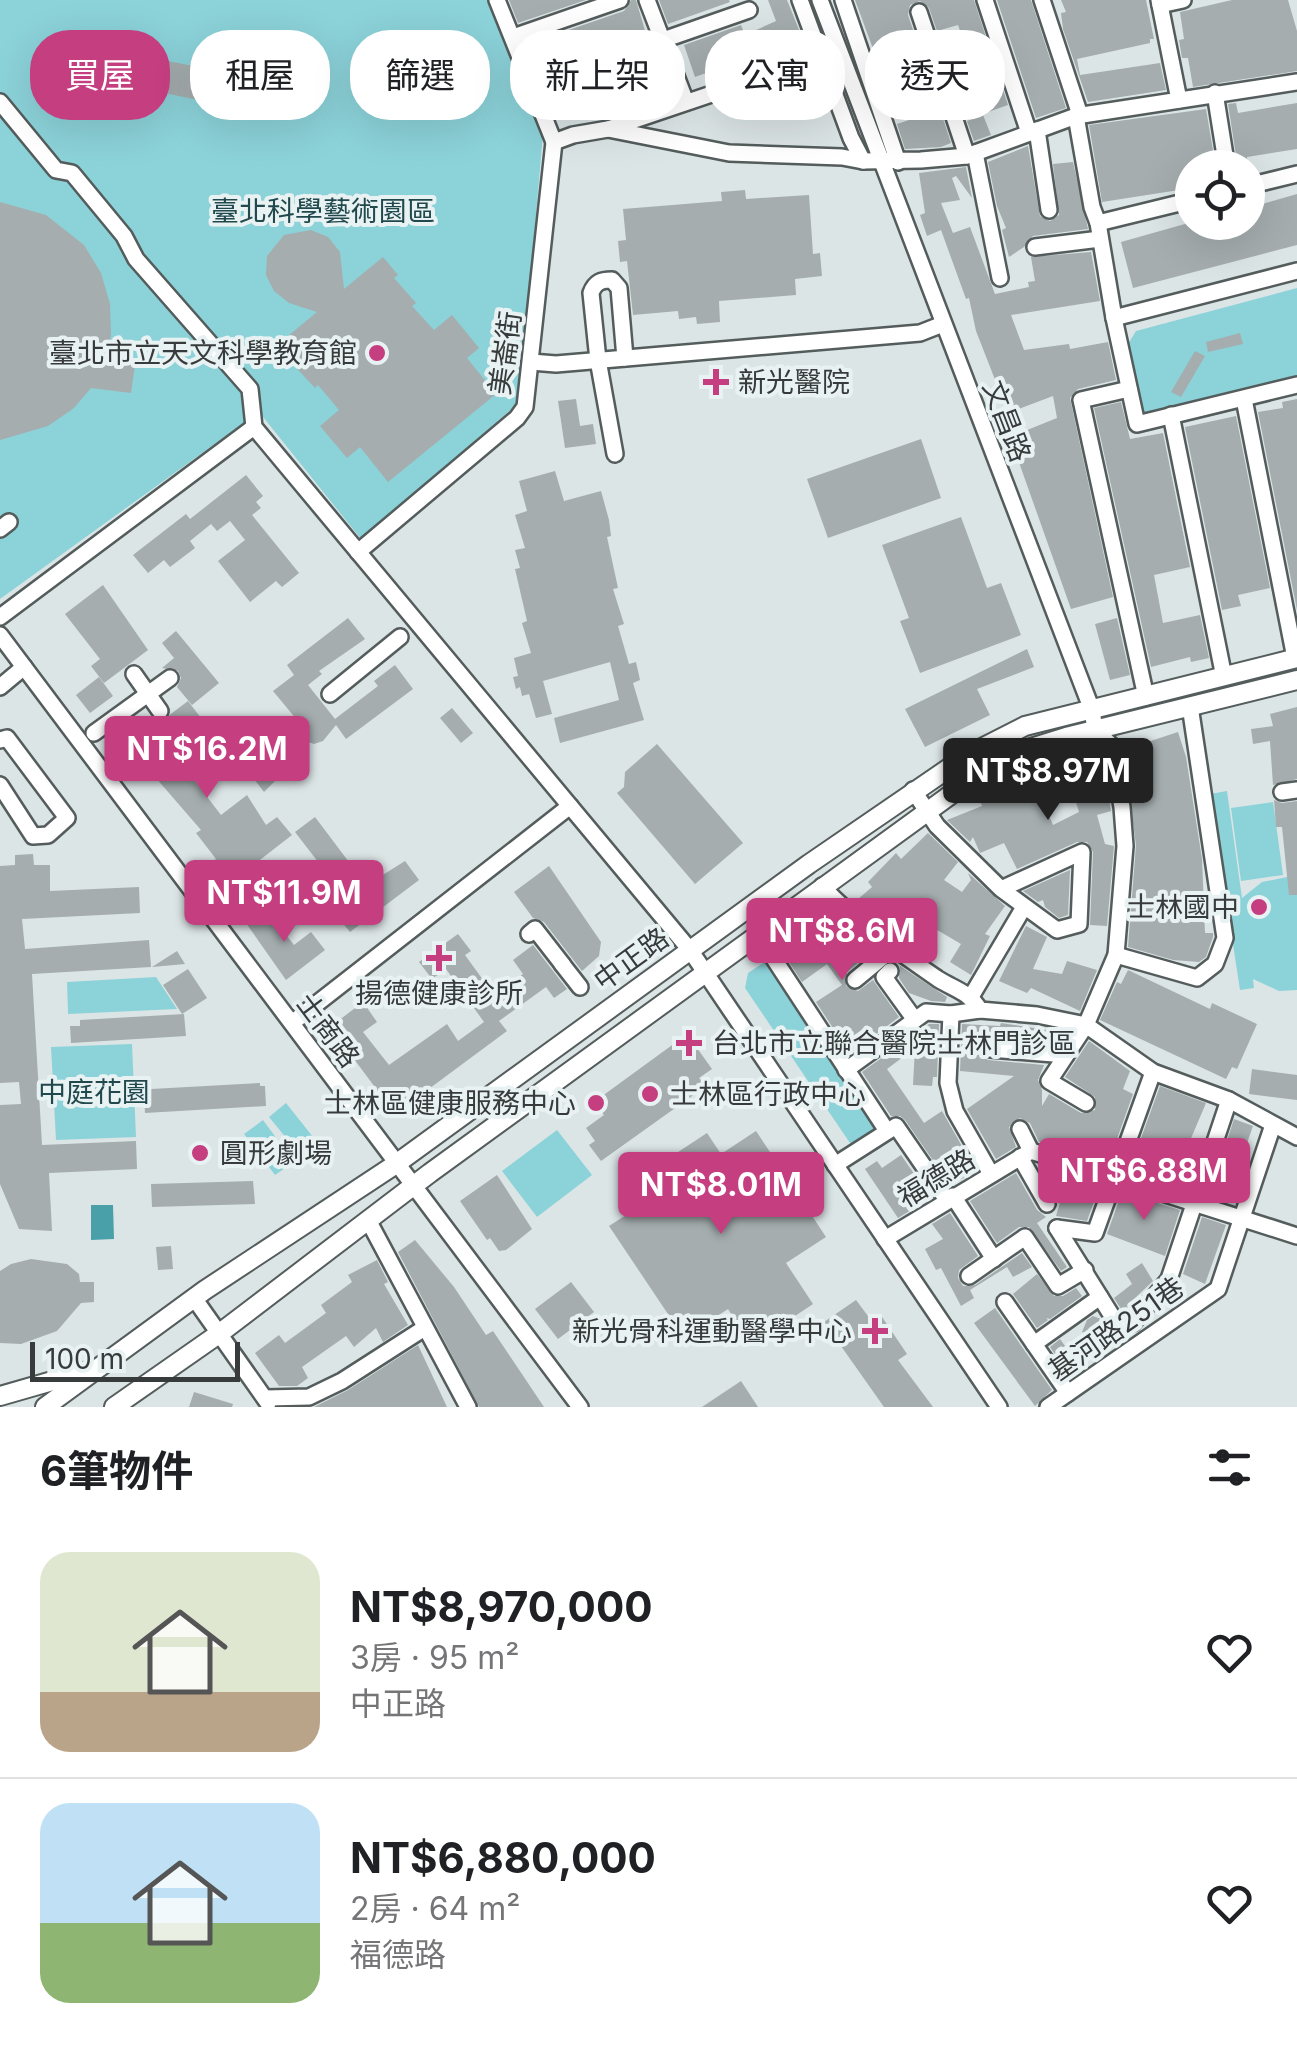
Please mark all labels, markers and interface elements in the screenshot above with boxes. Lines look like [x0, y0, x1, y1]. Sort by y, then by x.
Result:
chip: 買屋 [30, 30, 170, 120]
chip: 租屋 [190, 30, 330, 120]
chip: 篩選 [350, 30, 490, 120]
chip: 新上架 [510, 30, 685, 120]
chip: 公寓 [705, 30, 845, 120]
chip: 透天 [865, 30, 1005, 120]
map controls [1175, 150, 1265, 240]
button: locate [1175, 150, 1265, 240]
park label: 臺北科學藝術園區 [211, 194, 435, 228]
street label: 美崙街 [482, 309, 528, 397]
place label: 臺北市立天文科學教育館 [49, 336, 357, 370]
marker: 臺北市立天文科學教育館 [366, 342, 388, 364]
place label: 新光醫院 [738, 365, 850, 399]
marker: 新光醫院 [703, 369, 729, 395]
street label: 文昌路 [976, 376, 1038, 466]
pin: NT$16.2M [104, 716, 310, 801]
text: NT$16.2M [127, 729, 287, 768]
pin: NT$8.97M [945, 738, 1151, 823]
text: NT$8.97M [965, 751, 1131, 790]
pin: NT$11.9M [181, 860, 387, 945]
text: NT$11.9M [206, 873, 362, 912]
place label: 士林國中 [1127, 890, 1239, 924]
marker: 士林國中 [1248, 896, 1270, 918]
pin: NT$8.6M [750, 898, 934, 983]
text: NT$8.6M [768, 911, 916, 950]
street label: 中正路 [587, 921, 675, 997]
marker: 揚德健康診所 [426, 945, 452, 971]
place label: 揚德健康診所 [355, 976, 523, 1010]
street label: 士商路 [289, 986, 367, 1074]
place label: 台北市立聯合醫院士林門診區 [712, 1026, 1076, 1060]
marker: 台北市立聯合醫院士林門診區 [676, 1030, 702, 1056]
park label: 中庭花園 [38, 1075, 150, 1109]
place label: 士林區行政中心 [670, 1077, 866, 1111]
marker: 士林區行政中心 [639, 1083, 661, 1105]
place label: 士林區健康服務中心 [324, 1086, 576, 1120]
marker: 士林區健康服務中心 [585, 1092, 607, 1114]
place label: 圓形劇場 [220, 1136, 332, 1170]
pin: NT$6.88M [1041, 1138, 1247, 1223]
marker: 圓形劇場 [189, 1142, 211, 1164]
street label: 福德路 [891, 1142, 981, 1214]
text: NT$6.88M [1060, 1151, 1228, 1190]
pin: NT$8.01M [618, 1152, 824, 1237]
text: NT$8.01M [640, 1165, 802, 1204]
street label: 基河路251巷 [1042, 1270, 1190, 1388]
place label: 新光骨科運動醫學中心 [572, 1314, 852, 1348]
marker: 新光骨科運動醫學中心 [862, 1318, 888, 1344]
scale bar [30, 1337, 240, 1382]
text: 100 m [45, 1342, 124, 1376]
icon: filters [1202, 1440, 1257, 1495]
text: 6筆物件 [40, 1445, 193, 1496]
text: NT$8,970,000 [350, 1581, 653, 1632]
icon: home [120, 1592, 240, 1712]
icon: heart [1202, 1625, 1257, 1680]
text: 3房 · 95 m² [350, 1638, 519, 1677]
text: 中正路 [350, 1684, 446, 1723]
text: NT$6,880,000 [350, 1832, 656, 1883]
icon: home [120, 1843, 240, 1963]
icon: heart [1202, 1876, 1257, 1931]
text: 2房 · 64 m² [350, 1889, 520, 1928]
text: 福德路 [350, 1935, 446, 1974]

